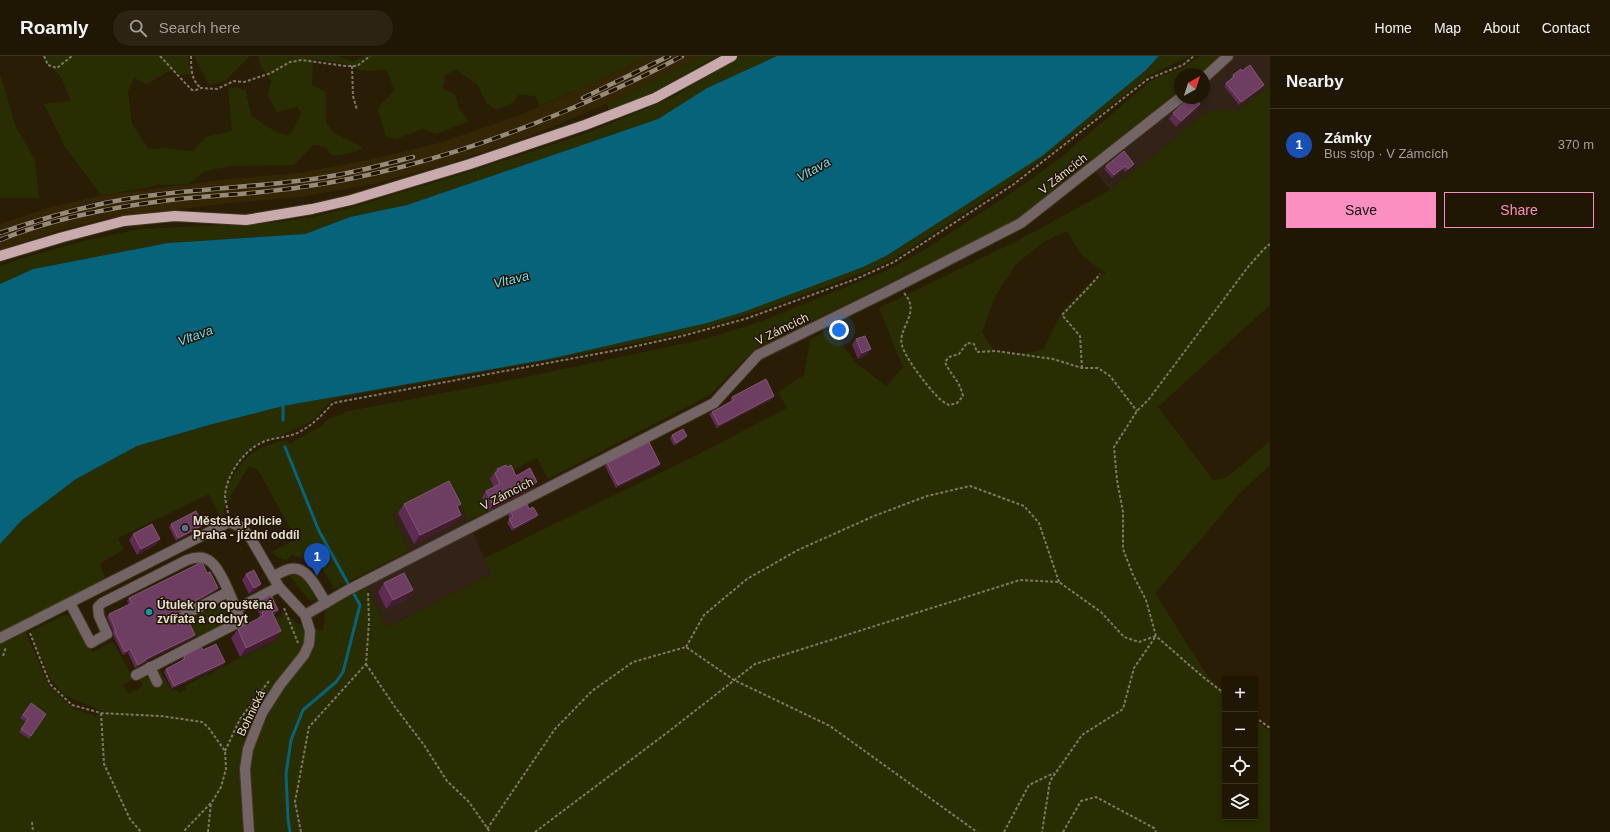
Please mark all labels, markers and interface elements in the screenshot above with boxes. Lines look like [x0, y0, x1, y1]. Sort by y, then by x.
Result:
search box [113, 10, 393, 46]
text: Roamly [20, 17, 89, 38]
icon: search [127, 17, 149, 39]
text: Search here [159, 19, 240, 36]
text: Home [1375, 20, 1412, 36]
text: Map [1434, 20, 1461, 36]
text: About [1483, 20, 1520, 36]
text: Contact [1542, 20, 1590, 36]
north arrow [1174, 68, 1210, 104]
text: Nearby [1286, 72, 1344, 91]
text: Zámky [1324, 129, 1372, 146]
text: 1 [1295, 137, 1303, 152]
text: 370 m [1558, 137, 1594, 152]
text: Bus stop · V Zámcích [1324, 146, 1448, 161]
street label: V Zámcích [1036, 151, 1090, 197]
water label: Vltava [794, 154, 833, 185]
button: Save [1286, 192, 1436, 228]
button: Share [1444, 192, 1594, 228]
water label: Vltava [492, 268, 530, 291]
street label: V Zámcích [753, 310, 811, 348]
your location [829, 320, 849, 340]
water label: Vltava [176, 322, 215, 349]
street label: V Zámcích [478, 475, 536, 513]
place label: Městská policie Praha - jízdní oddíl [193, 514, 300, 542]
marker: Městská policie Praha - jízdní oddíl [180, 523, 190, 533]
pin: 1 [304, 543, 330, 576]
place label: Útulek pro opuštěná zvířata a odchyt [157, 597, 273, 626]
marker: Útulek pro opuštěná zvířata a odchyt [144, 607, 154, 617]
map controls [1222, 676, 1258, 820]
button: + [1222, 676, 1258, 712]
street label: Bohnická [234, 687, 268, 738]
button: − [1222, 712, 1258, 748]
button: locate [1222, 748, 1258, 784]
button: layers [1222, 784, 1258, 820]

